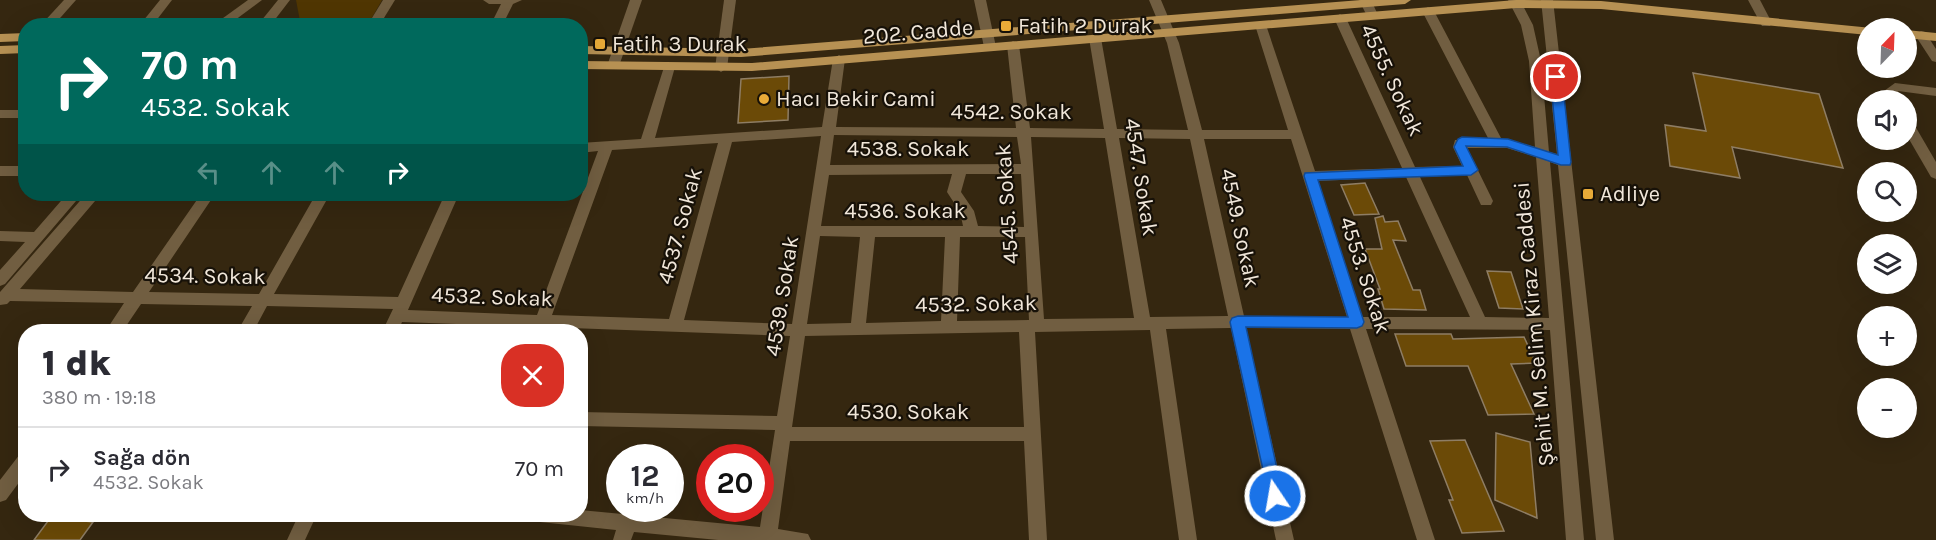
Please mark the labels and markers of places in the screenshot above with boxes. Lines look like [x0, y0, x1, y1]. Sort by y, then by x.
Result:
place label: Fatih 2 Durak [1018, 13, 1153, 39]
marker: Fatih 2 Durak [999, 19, 1013, 33]
place label: Fatih 3 Durak [612, 31, 747, 57]
marker: Fatih 3 Durak [593, 37, 607, 51]
pin [1530, 51, 1581, 102]
place label: Hacı Bekir Cami [776, 86, 936, 112]
marker: Hacı Bekir Cami [757, 92, 771, 106]
place label: Adliye [1600, 181, 1660, 207]
marker: Adliye [1581, 187, 1595, 201]

